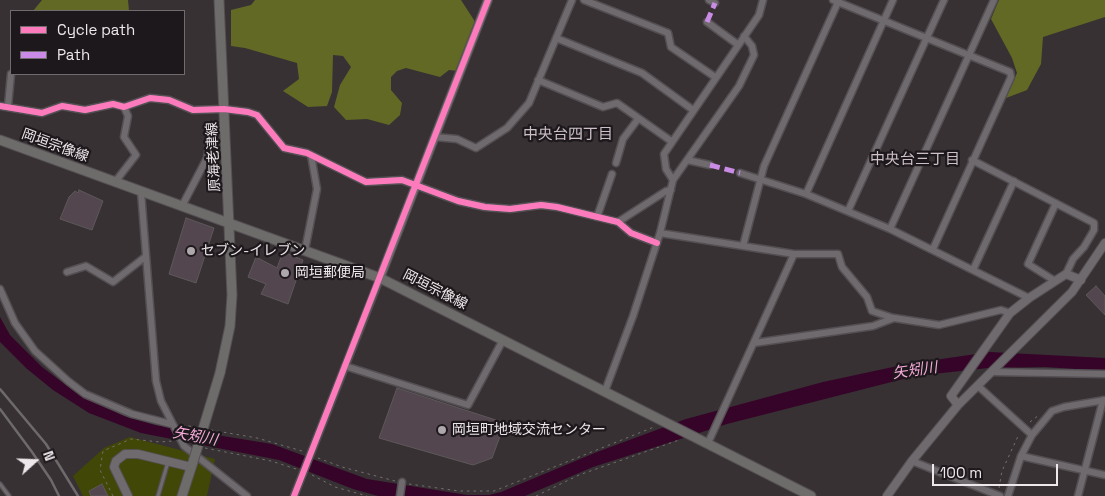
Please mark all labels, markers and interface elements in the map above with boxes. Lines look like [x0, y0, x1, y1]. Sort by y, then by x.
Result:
legend [10, 10, 185, 75]
text: Cycle path [57, 20, 135, 39]
text: Path [57, 45, 90, 64]
street label: 原海老津線 [204, 122, 224, 192]
street label: 岡垣宗像線 [19, 126, 91, 166]
district label: 中央台四丁目 [523, 126, 613, 144]
district label: 中央台三丁目 [870, 151, 960, 169]
place label: セブン-イレブン [201, 243, 305, 259]
marker: セブン-イレブン [185, 245, 197, 257]
place label: 岡垣郵便局 [295, 265, 365, 281]
marker: 岡垣郵便局 [279, 267, 291, 279]
street label: 岡垣宗像線 [400, 267, 470, 313]
water label: 矢矧川 [891, 359, 939, 383]
place label: 岡垣町地域交流センター [452, 422, 606, 438]
water label: 矢矧川 [171, 424, 219, 450]
marker: 岡垣町地域交流センター [436, 424, 448, 436]
north arrow [10, 436, 60, 486]
text: N [39, 448, 59, 463]
scale bar [935, 454, 1061, 486]
text: 100 m [940, 463, 982, 482]

